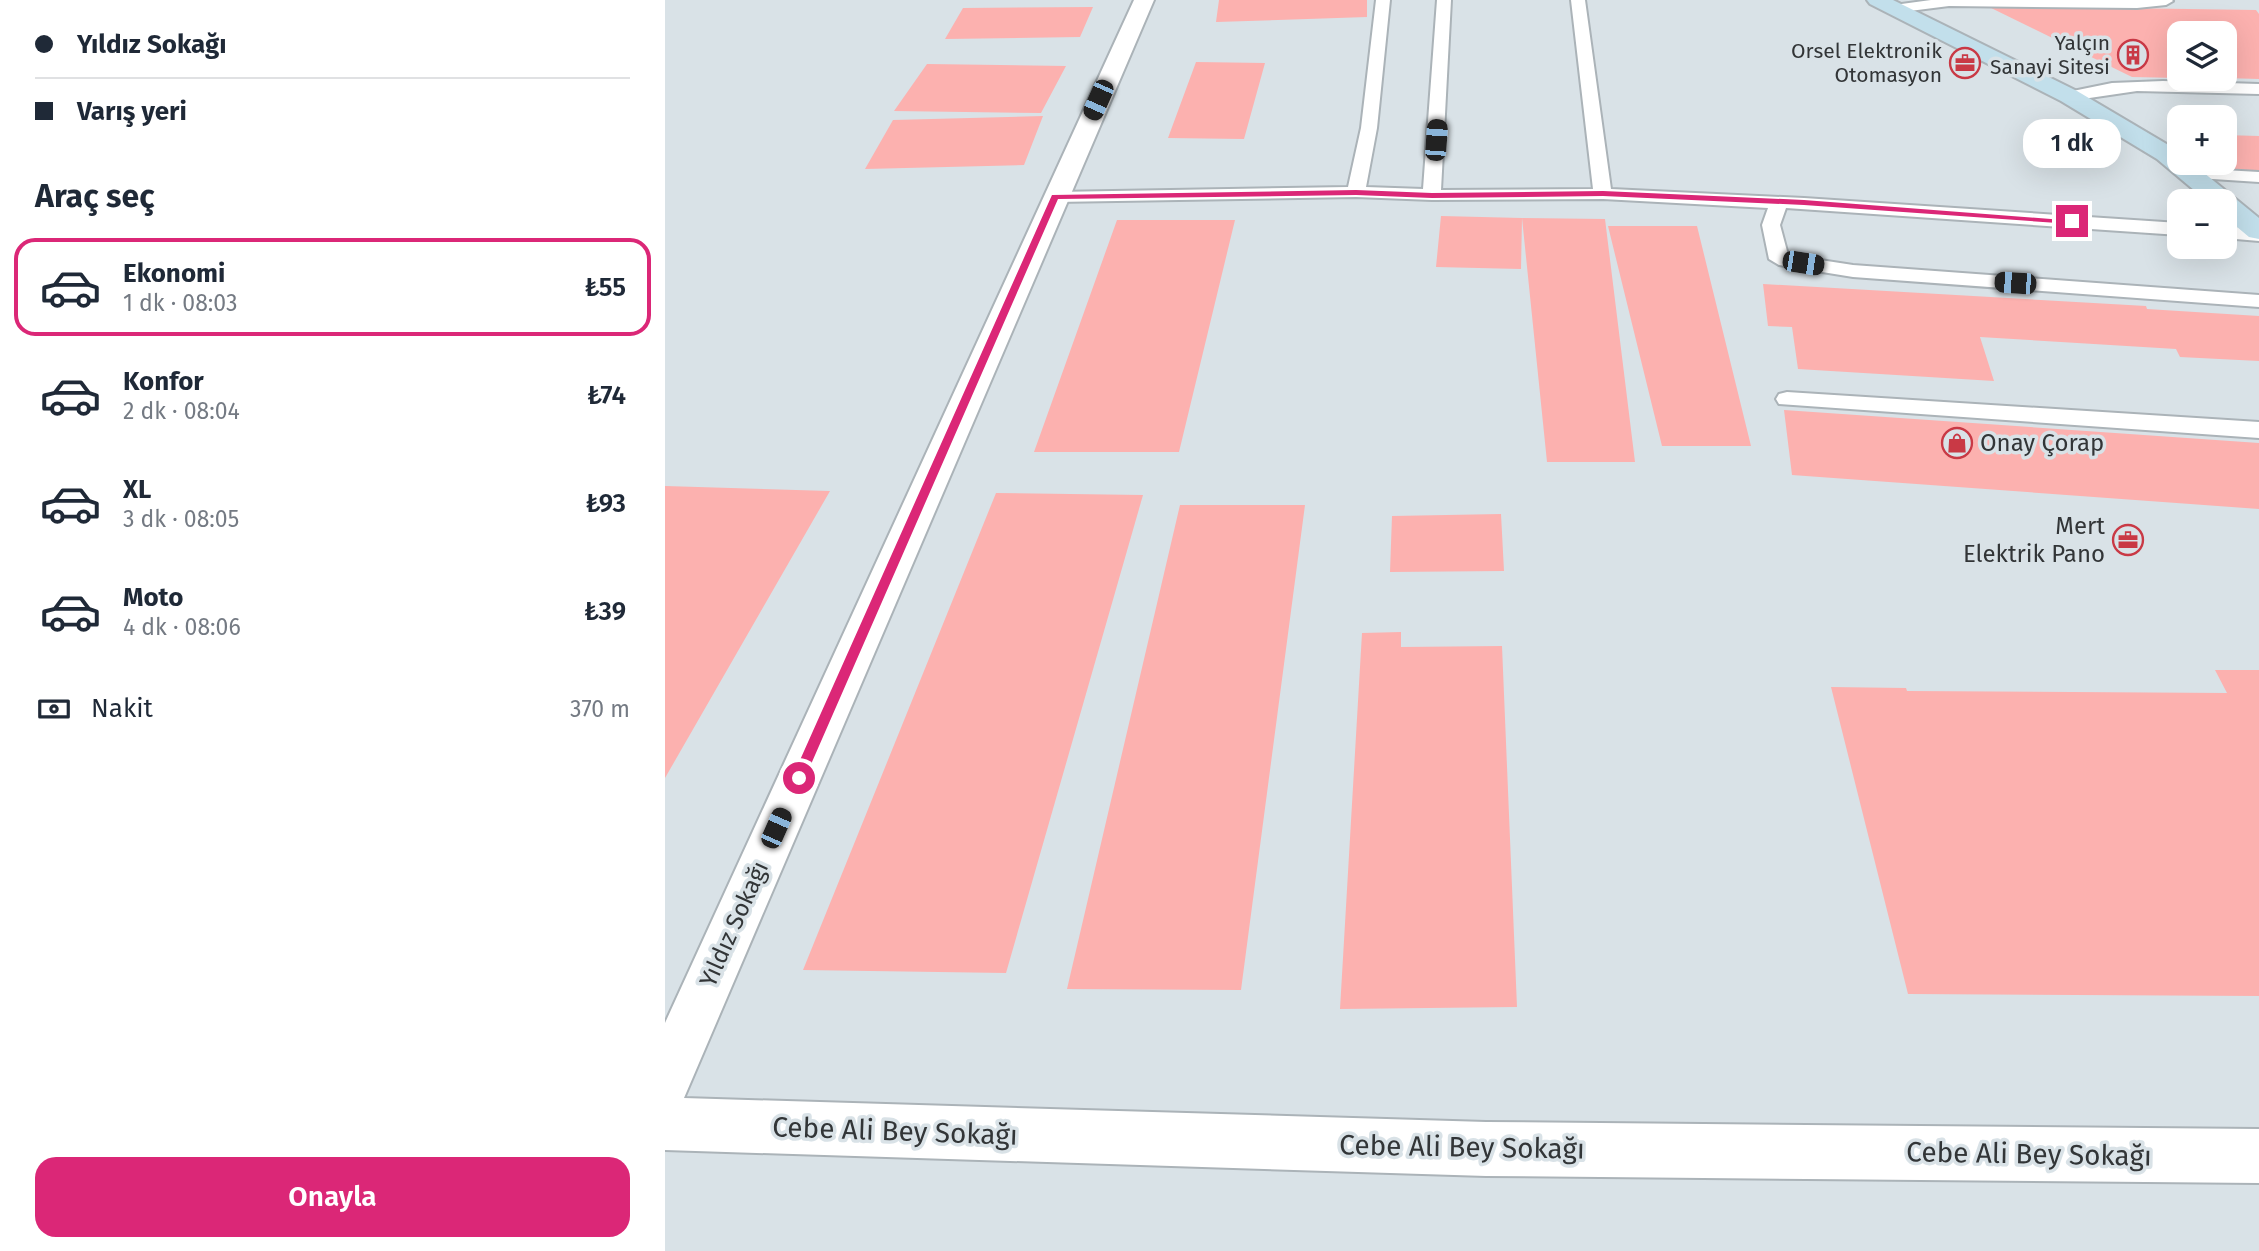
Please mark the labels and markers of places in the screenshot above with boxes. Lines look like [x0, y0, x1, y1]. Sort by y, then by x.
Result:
place label: Yalçın Sanayi Sitesi [1990, 30, 2110, 80]
place label: Orsel Elektronik Otomasyon [1791, 38, 1942, 88]
building icon: Yalçın Sanayi Sitesi [2116, 38, 2150, 72]
office icon: Orsel Elektronik Otomasyon [1948, 46, 1982, 80]
shop icon: Onay Çorap [1940, 426, 1974, 460]
place label: Onay Çorap [1980, 429, 2104, 457]
place label: Mert Elektrik Pano [1963, 512, 2105, 568]
office icon: Mert Elektrik Pano [2111, 523, 2145, 557]

